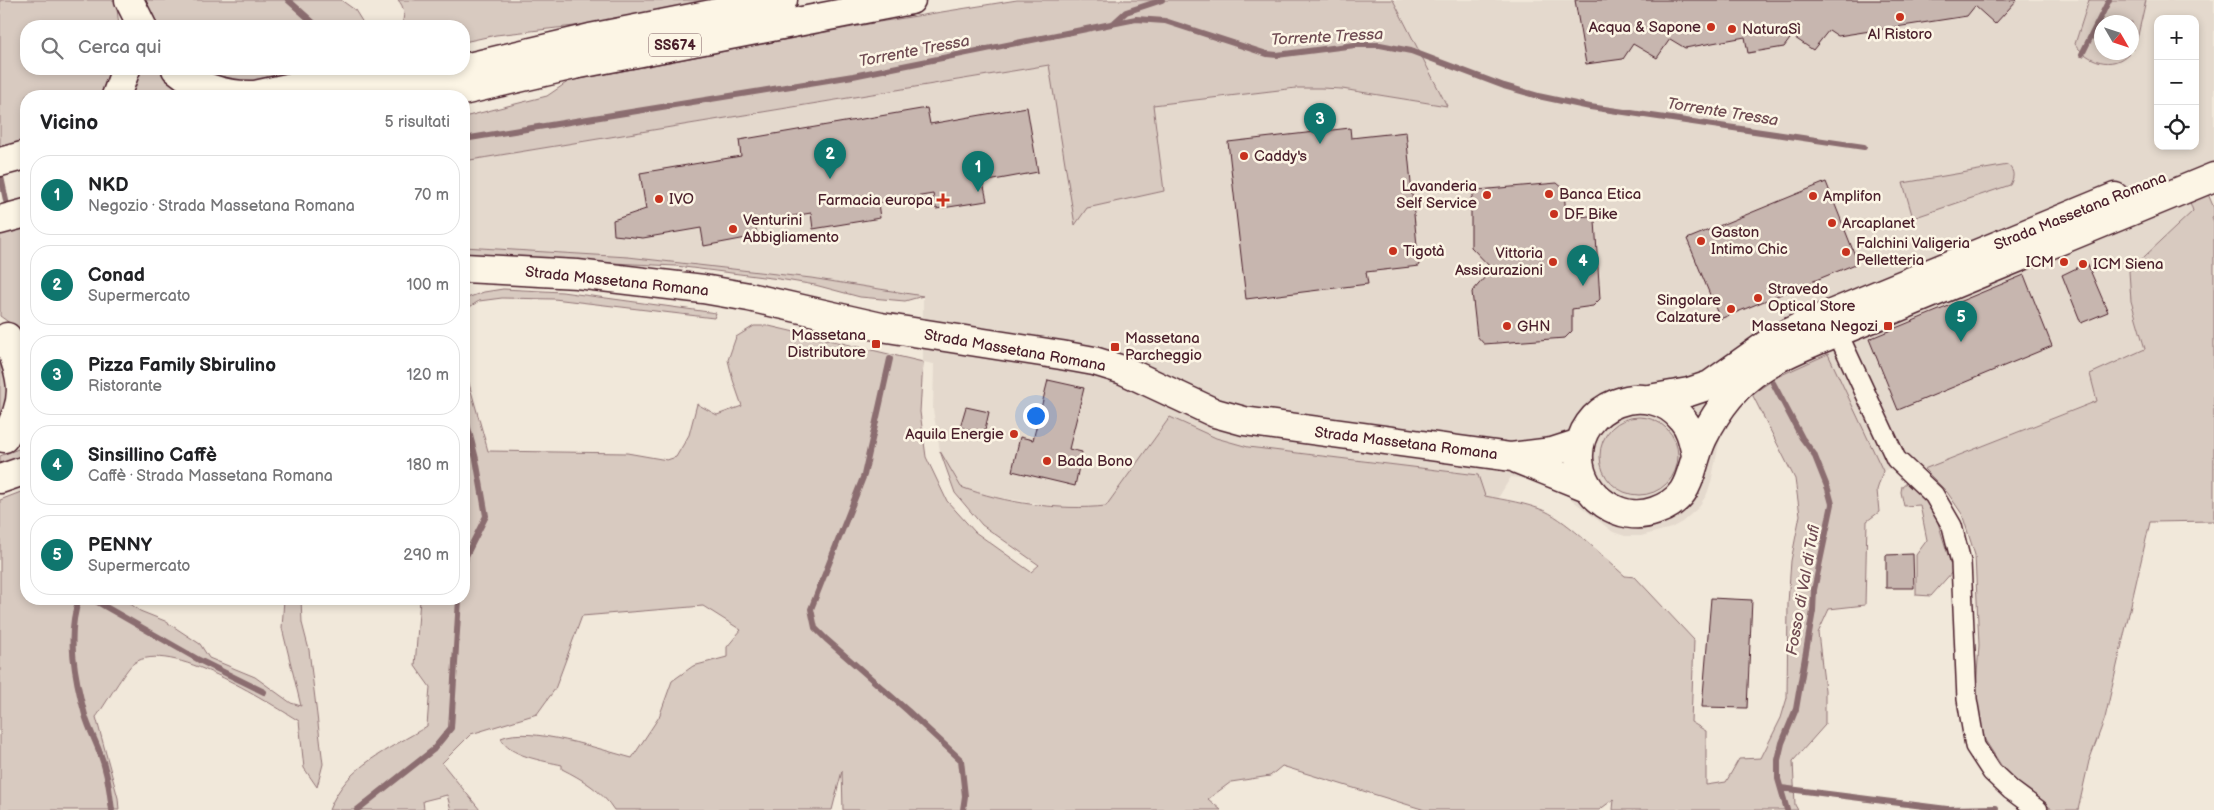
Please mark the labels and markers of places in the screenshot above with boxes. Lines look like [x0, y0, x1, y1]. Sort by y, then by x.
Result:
marker: Al Ristoro [1894, 11, 1906, 23]
place label: Acqua & Sapone [1589, 18, 1701, 37]
place label: NaturaSì [1742, 20, 1801, 39]
marker: Acqua & Sapone [1705, 21, 1717, 33]
marker: NaturaSì [1726, 23, 1738, 35]
place label: Al Ristoro [1868, 25, 1932, 44]
pin: 3 [1304, 103, 1336, 144]
pin: 2 [814, 138, 846, 179]
place label: Caddy's [1254, 147, 1307, 166]
marker: Caddy's [1238, 150, 1250, 162]
pin: 1 [962, 151, 994, 192]
place label: Lavanderia Self Service [1396, 177, 1477, 213]
place label: Banca Etica [1559, 185, 1641, 204]
place label: Amplifon [1823, 187, 1881, 206]
marker: Banca Etica [1543, 188, 1555, 200]
marker: Lavanderia Self Service [1481, 189, 1493, 201]
place label: IVO [669, 190, 694, 209]
marker: Amplifon [1807, 190, 1819, 202]
place label: Farmacia europa [818, 191, 933, 210]
marker: IVO [653, 193, 665, 205]
marker: Farmacia europa [937, 194, 949, 206]
place label: DF Bike [1564, 205, 1618, 224]
marker: DF Bike [1548, 208, 1560, 220]
place label: Venturini Abbigliamento [743, 211, 839, 247]
place label: Arcaplanet [1842, 214, 1916, 233]
marker: Arcaplanet [1826, 217, 1838, 229]
marker: Venturini Abbigliamento [727, 223, 739, 235]
place label: Gaston Intimo Chic [1711, 223, 1788, 259]
place label: Falchini Valigeria Pelletteria [1856, 234, 1970, 270]
marker: Gaston Intimo Chic [1695, 235, 1707, 247]
place label: Tigotà [1403, 242, 1445, 261]
place label: Vittoria Assicurazioni [1455, 244, 1543, 280]
marker: Tigotà [1387, 245, 1399, 257]
pin: 4 [1567, 245, 1599, 286]
marker: Falchini Valigeria Pelletteria [1840, 246, 1852, 258]
place label: ICM [2026, 253, 2054, 272]
place label: ICM Siena [2093, 255, 2163, 274]
marker: Vittoria Assicurazioni [1547, 256, 1559, 268]
marker: ICM [2058, 256, 2070, 268]
marker: ICM Siena [2077, 258, 2089, 270]
place label: Stravedo Optical Store [1768, 280, 1855, 316]
place label: Singolare Calzature [1656, 291, 1721, 327]
marker: Stravedo Optical Store [1752, 292, 1764, 304]
pin: 5 [1945, 301, 1977, 342]
marker: Singolare Calzature [1725, 303, 1737, 315]
place label: GHN [1517, 317, 1551, 336]
place label: Massetana Negozi [1751, 317, 1878, 336]
marker: GHN [1501, 320, 1513, 332]
marker: Massetana Negozi [1882, 320, 1894, 332]
place label: Massetana Distributore [787, 326, 866, 362]
place label: Massetana Parcheggio [1125, 329, 1202, 365]
marker: Massetana Distributore [870, 338, 882, 350]
marker: Massetana Parcheggio [1109, 341, 1121, 353]
place label: Aquila Energie [905, 425, 1004, 444]
marker: Aquila Energie [1008, 428, 1020, 440]
place label: Bada Bono [1057, 452, 1133, 471]
marker: Bada Bono [1041, 455, 1053, 467]

